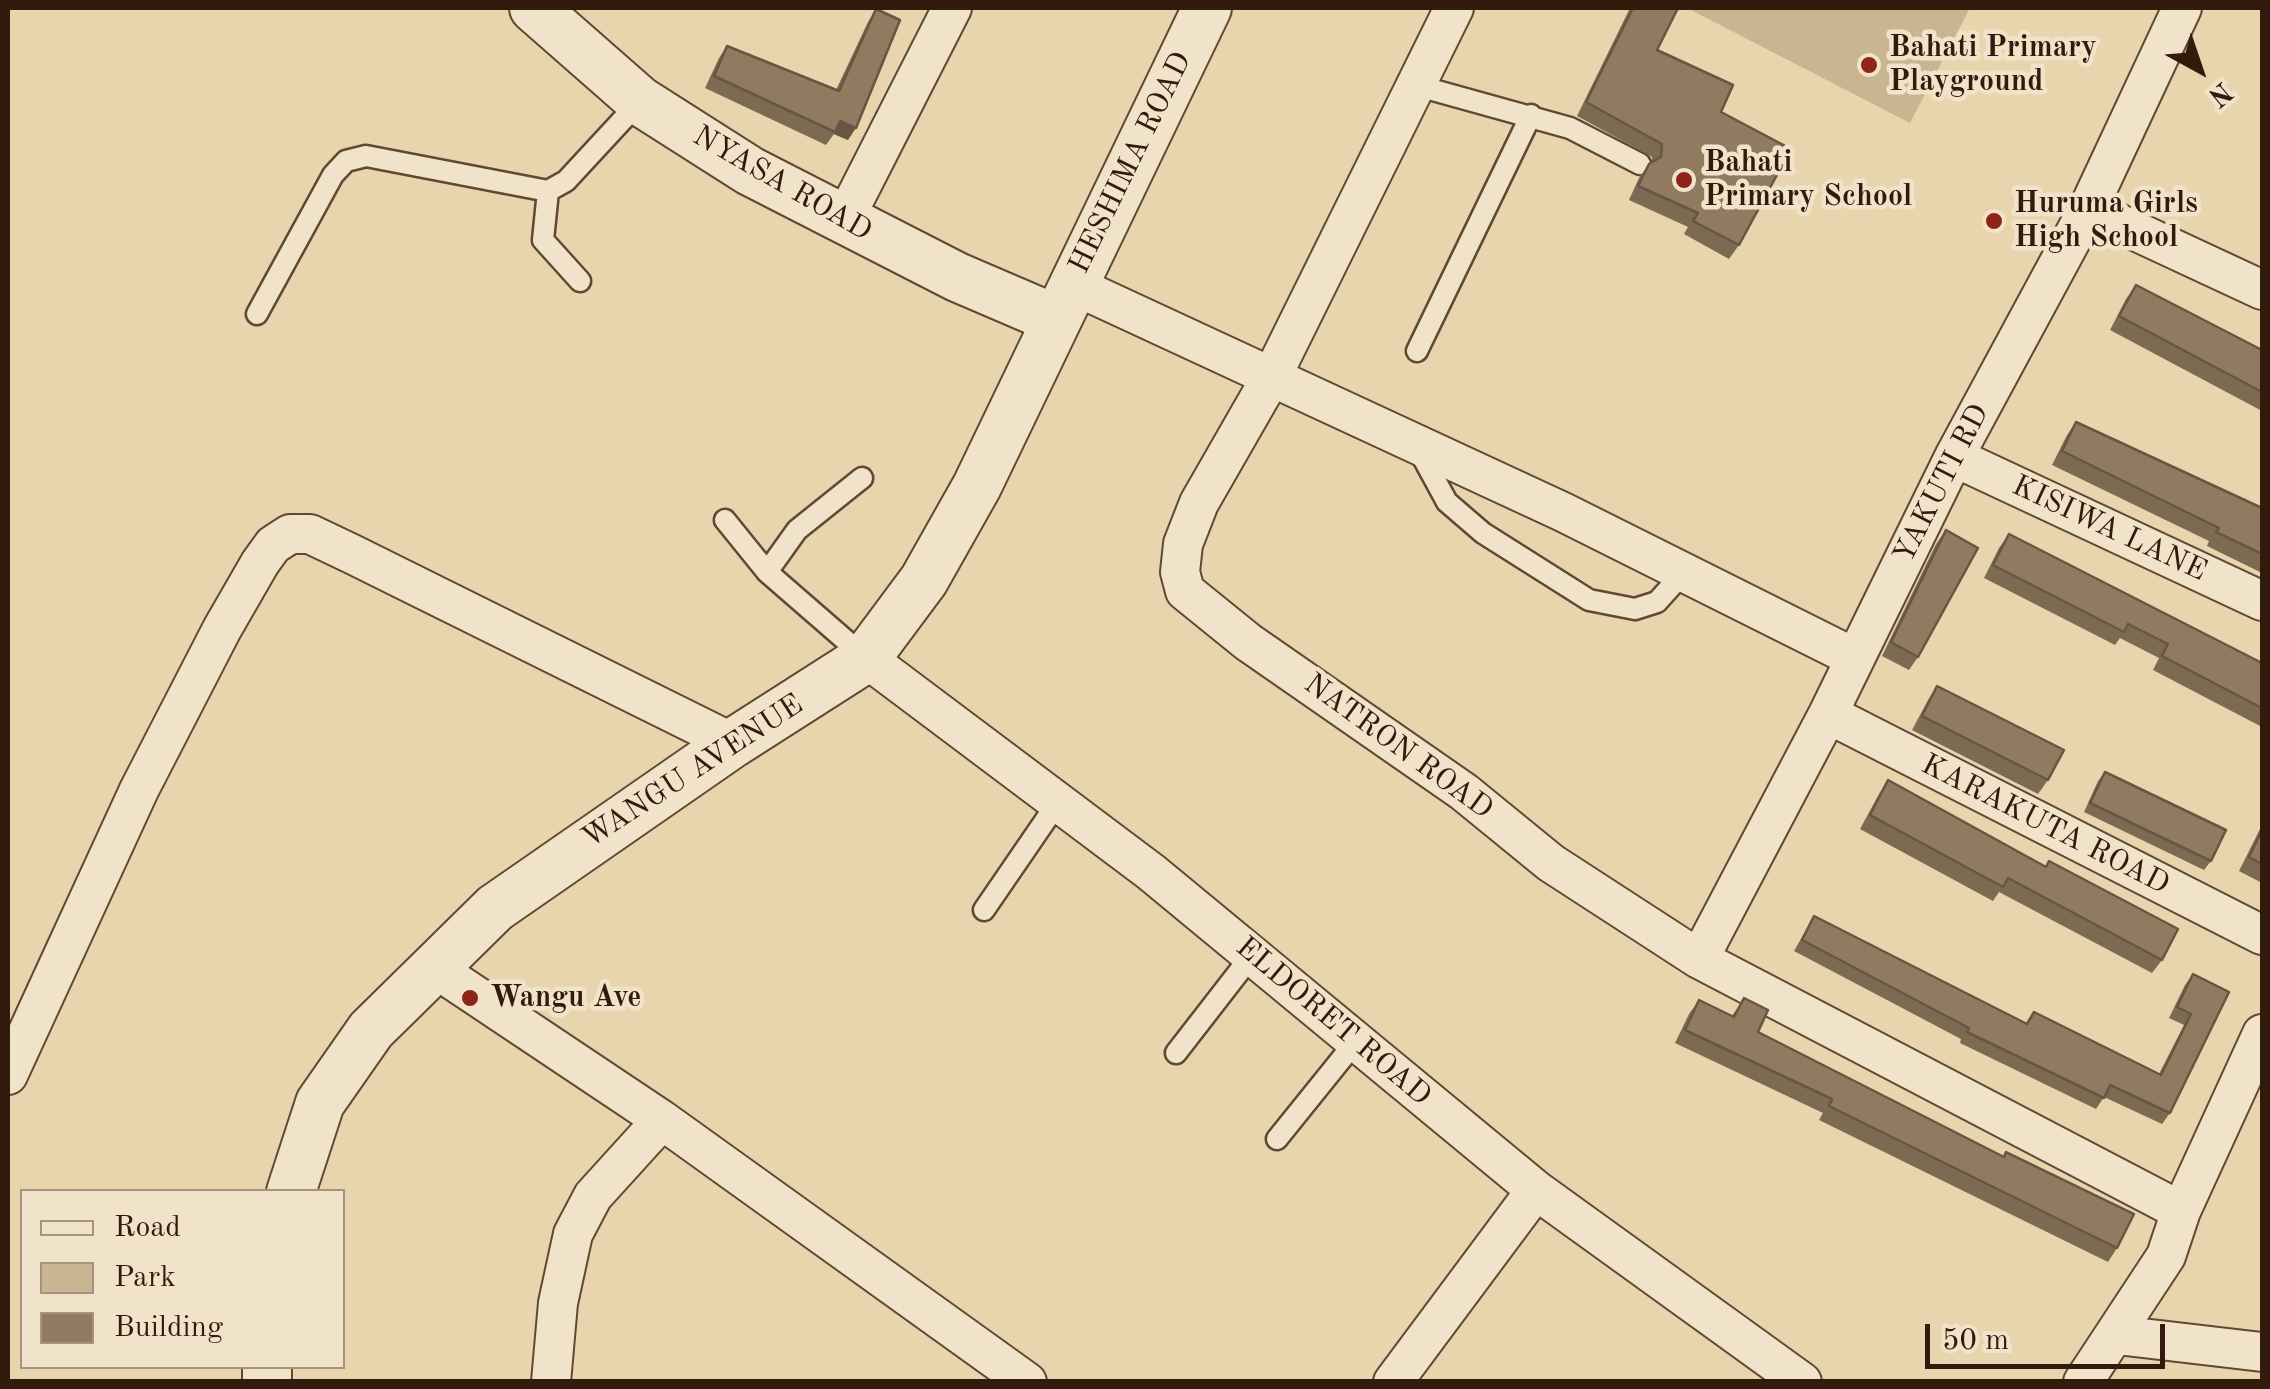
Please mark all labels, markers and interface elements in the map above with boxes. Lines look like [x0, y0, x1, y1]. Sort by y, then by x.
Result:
north arrow [2150, 20, 2250, 120]
place label: Bahati Primary Playground [1889, 30, 2097, 100]
street label: HESHIMA ROAD [1062, 46, 1200, 280]
marker: Bahati Primary Playground [1858, 54, 1880, 76]
text: N [2202, 75, 2236, 111]
street label: NYASA ROAD [686, 118, 878, 250]
place label: Bahati Primary School [1704, 145, 1912, 216]
marker: Bahati Primary School [1673, 169, 1695, 191]
place label: Huruma Girls High School [2014, 186, 2198, 256]
marker: Huruma Girls High School [1983, 210, 2005, 232]
street label: YAKUTI RD [1886, 398, 1998, 570]
street label: KISIWA LANE [2006, 468, 2212, 590]
street label: NATRON ROAD [1296, 666, 1500, 828]
street label: WANGU AVENUE [576, 687, 810, 857]
street label: KARAKUTA ROAD [1915, 747, 2175, 903]
street label: ELDORET ROAD [1228, 930, 1438, 1114]
place label: Wangu Ave [490, 980, 641, 1016]
marker: Wangu Ave [459, 987, 481, 1009]
legend [20, 1189, 345, 1369]
text: Road [114, 1213, 181, 1243]
text: Park [114, 1263, 176, 1293]
scale bar [1930, 1304, 2170, 1366]
text: Building [114, 1313, 223, 1343]
text: 50 m [1942, 1326, 2009, 1356]

